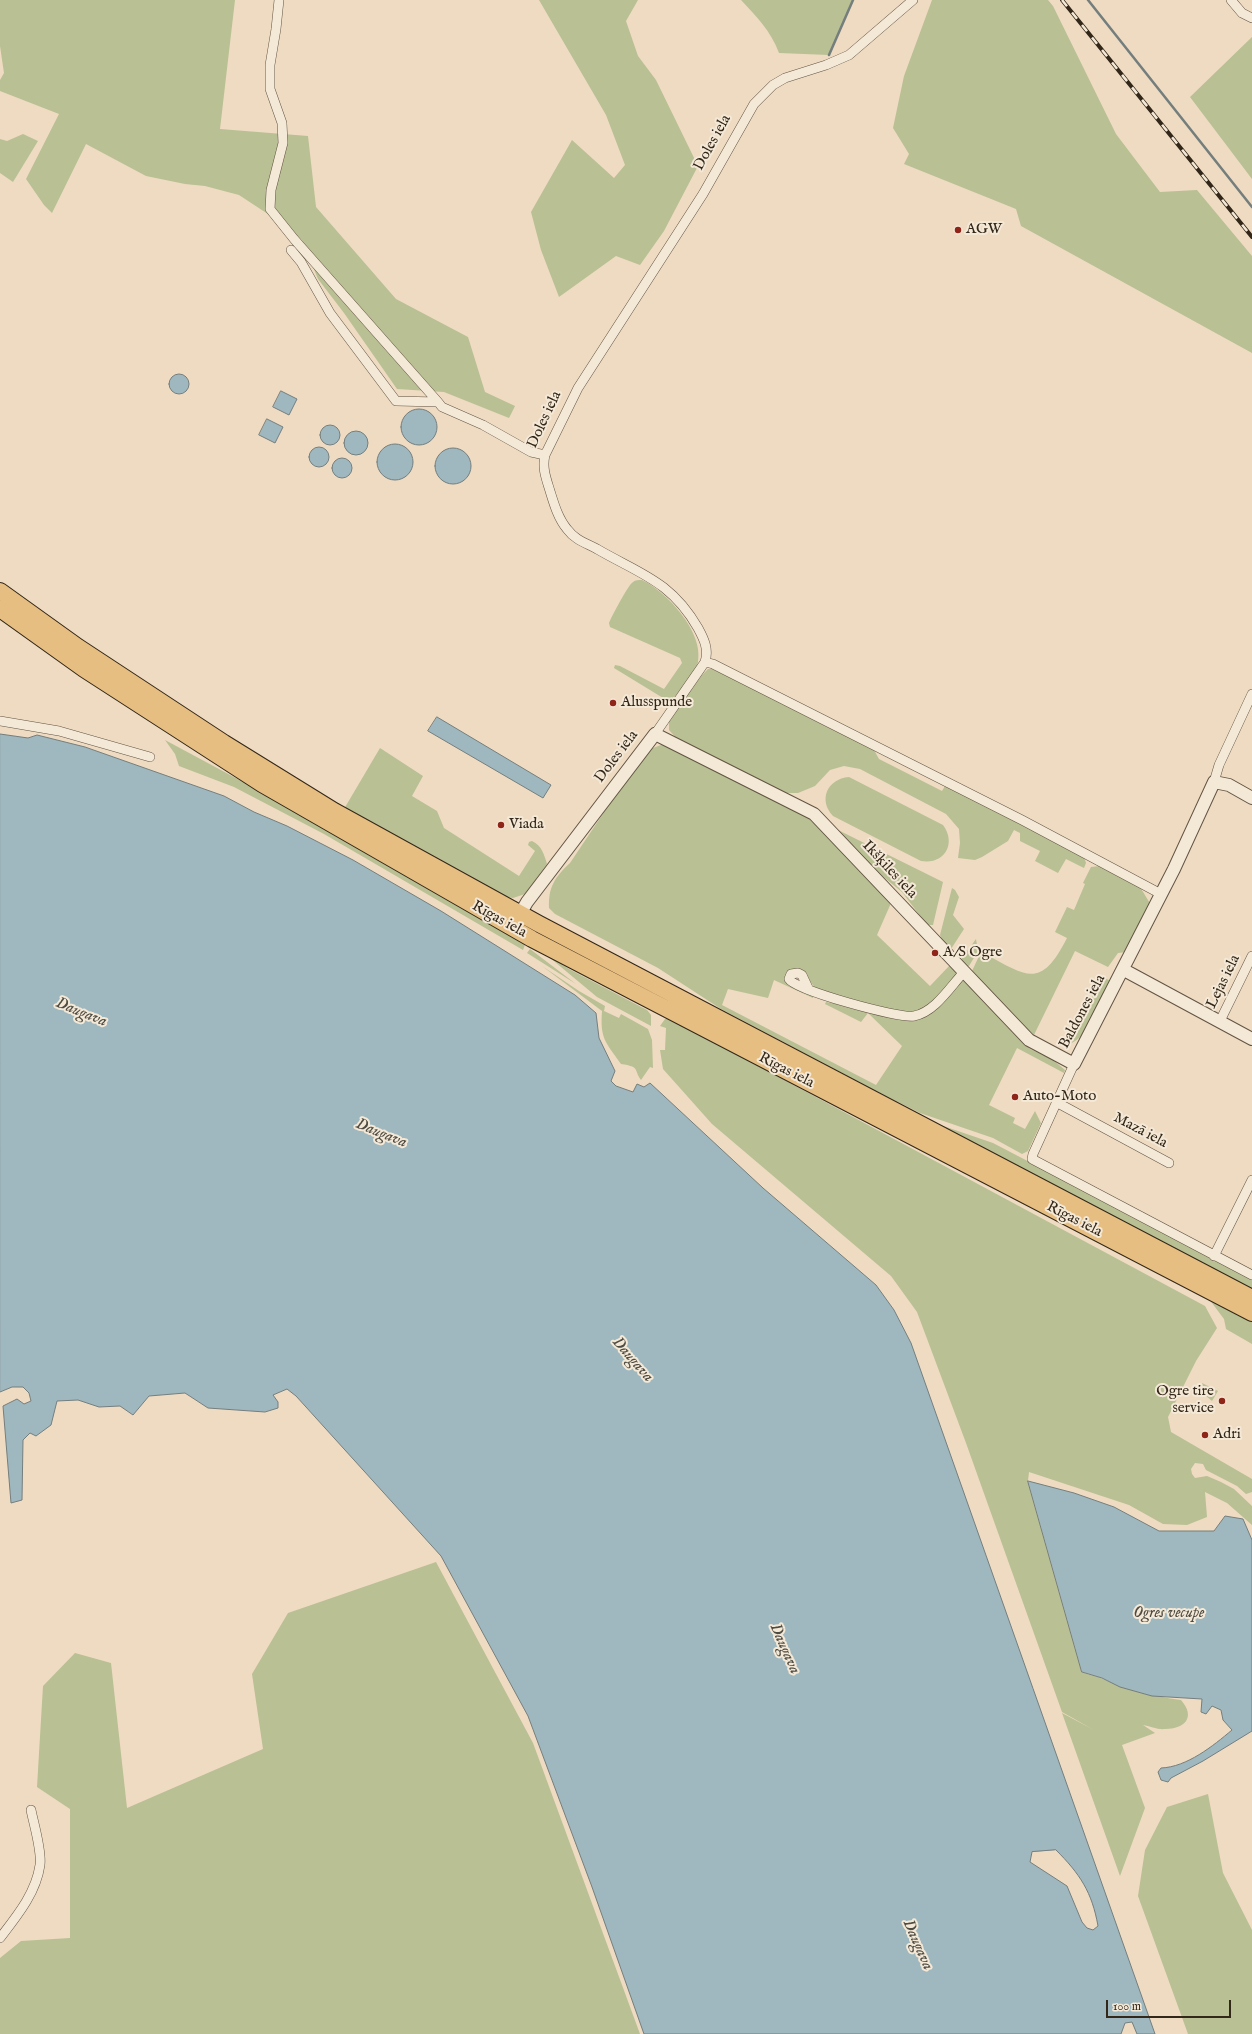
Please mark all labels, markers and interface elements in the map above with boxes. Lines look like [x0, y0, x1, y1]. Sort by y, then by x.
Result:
street label: Doles iela [690, 112, 736, 174]
place label: AGW [966, 221, 1002, 239]
marker: AGW [953, 225, 963, 235]
street label: Doles iela [524, 389, 566, 451]
place label: Alusspunde [621, 694, 692, 712]
marker: Alusspunde [608, 698, 618, 708]
street label: Doles iela [591, 727, 643, 787]
place label: Viada [509, 816, 544, 834]
marker: Viada [496, 820, 506, 830]
street label: Ikšķiles iela [858, 837, 920, 903]
street label: Rīgas iela [468, 898, 530, 942]
place label: A/S Ogre [943, 944, 1002, 962]
marker: A/S Ogre [930, 948, 940, 958]
street label: Lejas iela [1203, 952, 1245, 1012]
street label: Baldones iela [1056, 972, 1110, 1052]
water label: Daugava [53, 994, 109, 1032]
street label: Rīgas iela [755, 1049, 817, 1093]
place label: Auto-Moto [1023, 1088, 1096, 1106]
marker: Auto-Moto [1010, 1092, 1020, 1102]
street label: Mazā iela [1110, 1109, 1170, 1153]
water label: Daugava [353, 1115, 409, 1153]
street label: Rīgas iela [1043, 1198, 1105, 1242]
water label: Daugava [607, 1334, 657, 1386]
place label: Ogre tire service [1156, 1383, 1214, 1418]
marker: Ogre tire service [1217, 1396, 1227, 1406]
place label: Adri [1213, 1426, 1241, 1444]
marker: Adri [1200, 1430, 1210, 1440]
water label: Ogres vecupe [1134, 1604, 1204, 1624]
water label: Daugava [764, 1621, 804, 1677]
water label: Daugava [897, 1917, 937, 1973]
scale bar [1108, 1992, 1233, 2018]
text: 100 m [1113, 1999, 1141, 2014]

